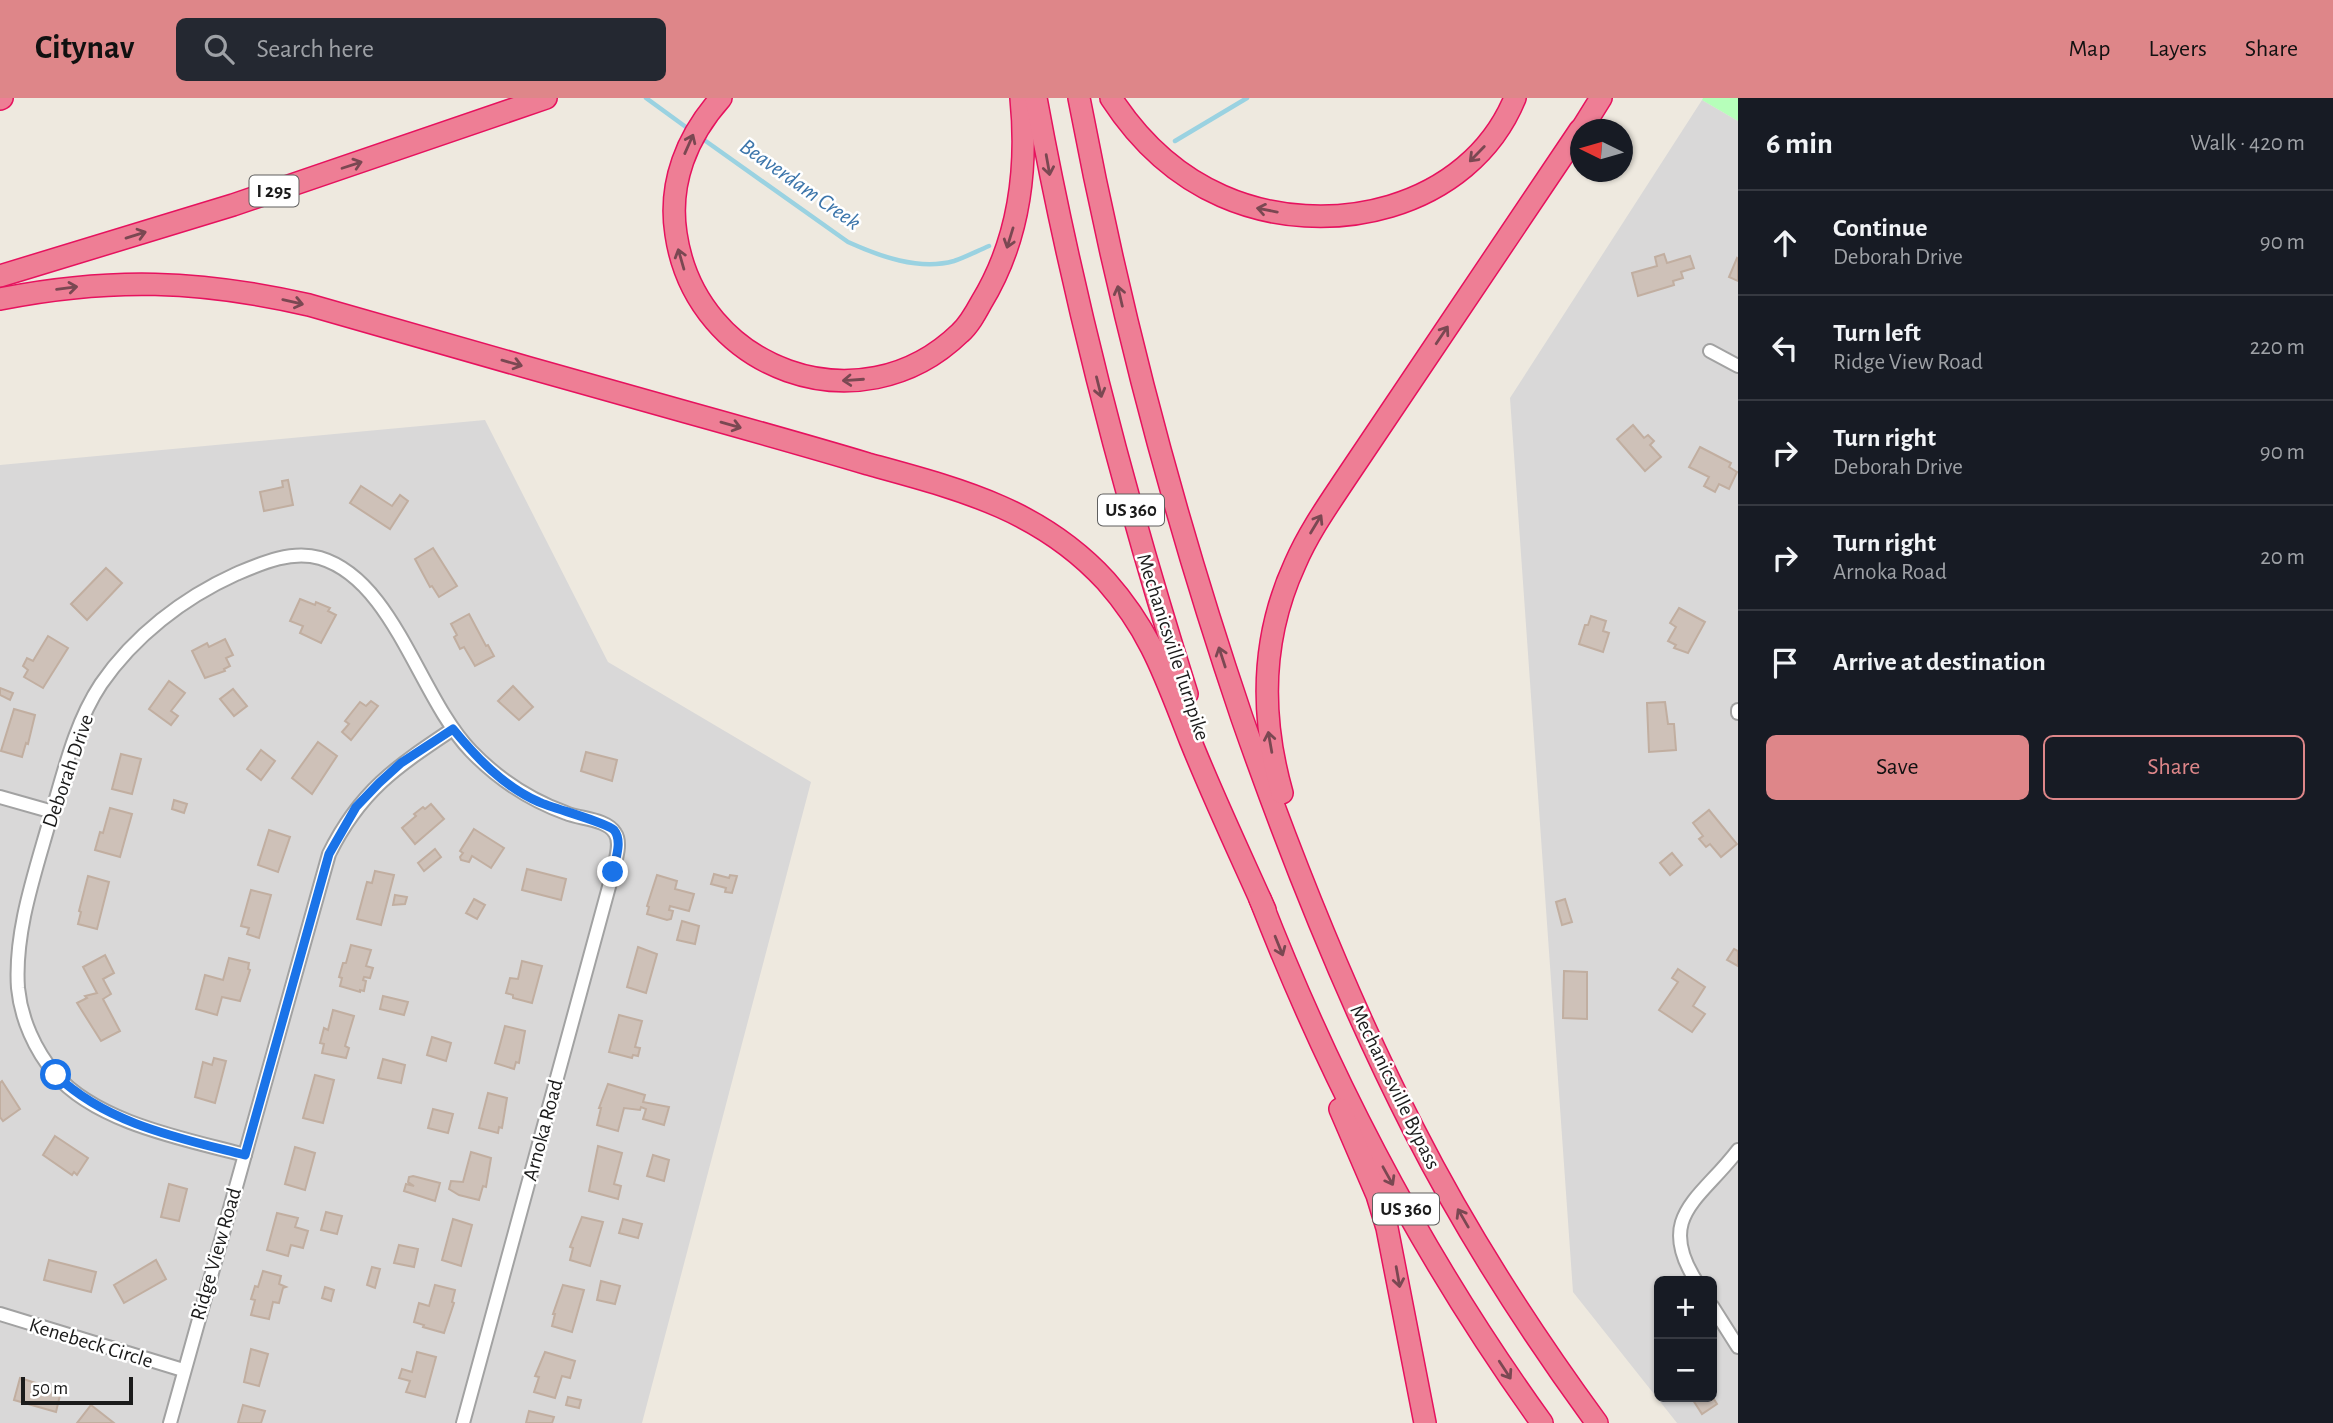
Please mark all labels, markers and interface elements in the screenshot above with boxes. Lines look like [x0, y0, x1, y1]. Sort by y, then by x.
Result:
search box [176, 18, 666, 81]
icon: search [200, 30, 238, 68]
text: Citynav [35, 32, 134, 65]
text: Search here [256, 36, 374, 62]
text: Map [2068, 37, 2110, 61]
text: Layers [2148, 37, 2207, 61]
text: Share [2245, 37, 2298, 61]
north arrow [1570, 119, 1633, 182]
text: 6 min [1766, 129, 1833, 159]
text: Walk · 420 m [2190, 132, 2305, 155]
one-way arrow [683, 134, 696, 156]
water label: Beaverdam Creek [735, 135, 865, 235]
one-way arrow [1469, 145, 1485, 163]
one-way arrow [1042, 153, 1055, 176]
one-way arrow [341, 158, 363, 170]
road number: I 295 [250, 176, 298, 206]
one-way arrow [1256, 202, 1279, 216]
text: Continue [1833, 215, 1928, 241]
icon: ahead [1766, 224, 1804, 262]
one-way arrow [124, 227, 146, 240]
one-way arrow [1002, 227, 1015, 249]
text: 90 m [2260, 231, 2305, 254]
text: Deborah Drive [1833, 246, 1963, 269]
one-way arrow [674, 248, 687, 270]
one-way arrow [56, 281, 78, 294]
one-way arrow [1113, 285, 1126, 308]
one-way arrow [281, 295, 304, 309]
text: Turn left [1833, 320, 1921, 346]
one-way arrow [1435, 326, 1449, 345]
icon: left [1766, 329, 1804, 367]
text: 220 m [2250, 336, 2305, 359]
text: Ridge View Road [1833, 351, 1983, 374]
one-way arrow [501, 358, 523, 371]
one-way arrow [842, 374, 865, 387]
one-way arrow [1093, 375, 1106, 398]
one-way arrow [719, 419, 742, 432]
text: Turn right [1833, 425, 1936, 451]
icon: right [1766, 434, 1804, 472]
text: 90 m [2260, 441, 2305, 464]
text: Deborah Drive [1833, 456, 1963, 479]
road number: US 360 [1098, 494, 1164, 526]
one-way arrow [1309, 515, 1323, 535]
text: Turn right [1833, 530, 1936, 556]
icon: right [1766, 539, 1804, 577]
text: 20 m [2260, 546, 2305, 569]
street label: Mechanicsville Turnpike [1133, 551, 1213, 743]
text: Arnoka Road [1833, 561, 1947, 584]
icon: arrive [1766, 644, 1804, 682]
one-way arrow [1215, 646, 1227, 668]
text: Arrive at destination [1833, 649, 2046, 675]
street label: Deborah Drive [39, 712, 97, 830]
one-way arrow [1263, 731, 1276, 754]
button: Save [1766, 735, 2029, 800]
button: Share [2043, 735, 2305, 800]
route end [597, 856, 628, 887]
one-way arrow [1273, 935, 1286, 956]
street label: Mechanicsville Bypass [1346, 1002, 1444, 1172]
route start [40, 1059, 71, 1090]
street label: Arnoka Road [519, 1077, 567, 1183]
one-way arrow [1381, 1165, 1395, 1185]
street label: Ridge View Road [187, 1185, 245, 1323]
road number: US 360 [1373, 1194, 1439, 1224]
one-way arrow [1455, 1209, 1469, 1229]
one-way arrow [1391, 1265, 1405, 1288]
map controls [1654, 1276, 1717, 1402]
button: + [1654, 1276, 1717, 1339]
street label: Kenebeck Circle [26, 1314, 156, 1372]
button: − [1654, 1339, 1717, 1402]
one-way arrow [1498, 1360, 1512, 1380]
scale bar [21, 1374, 133, 1406]
text: 50 m [32, 1379, 68, 1398]

